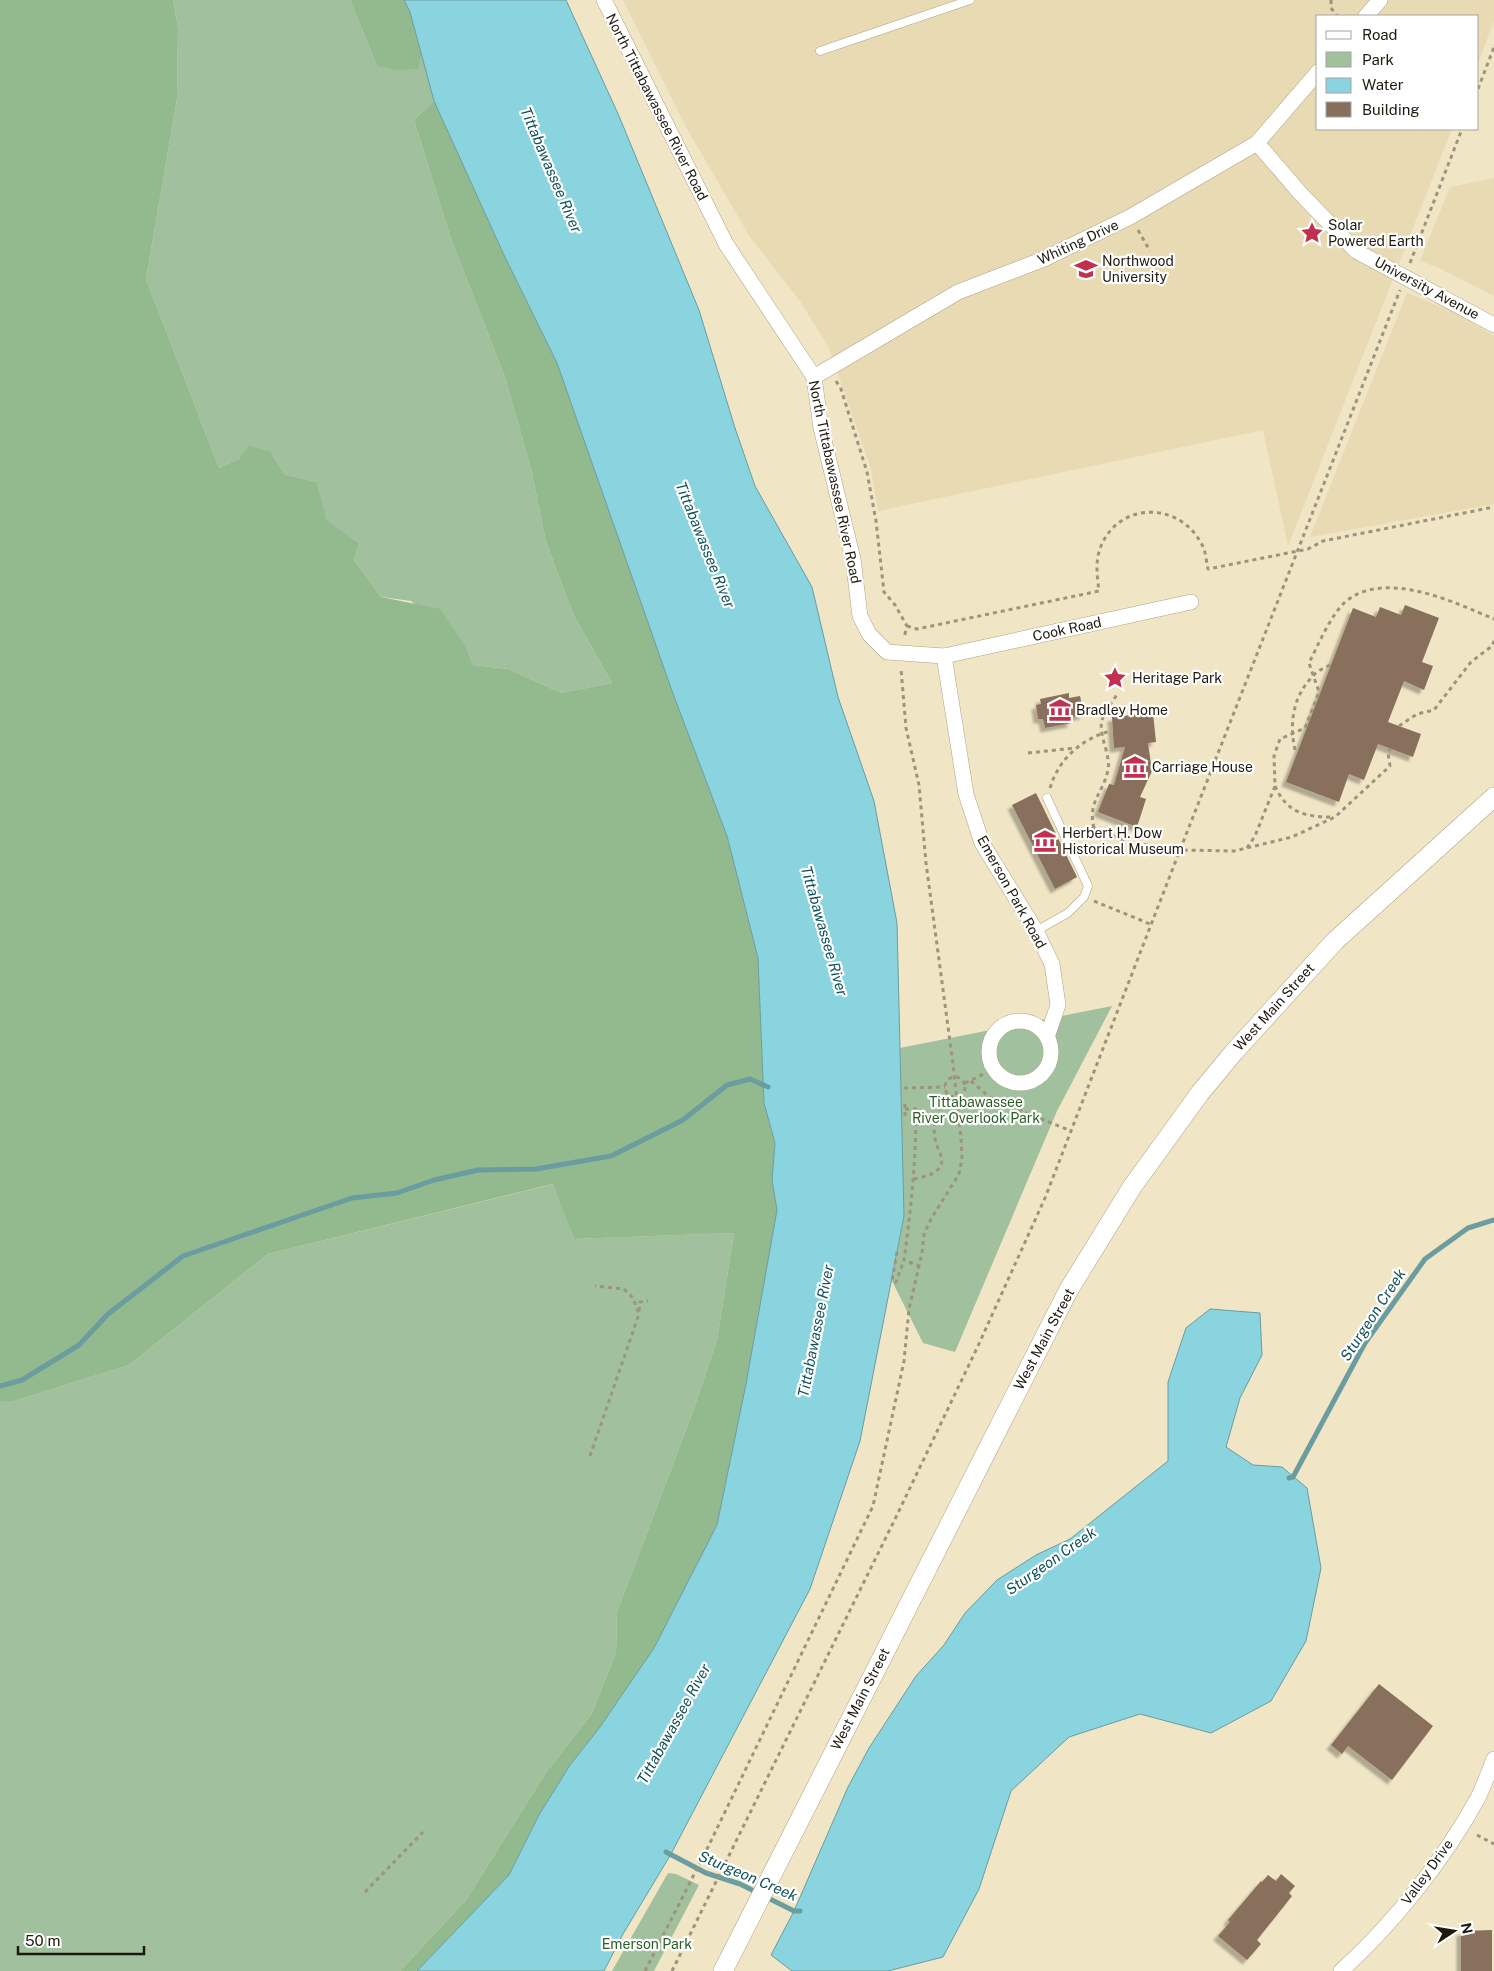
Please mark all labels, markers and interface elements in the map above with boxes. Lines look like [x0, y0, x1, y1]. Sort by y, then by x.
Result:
street label: North Tittabawassee River Road [603, 11, 711, 203]
legend [1316, 15, 1479, 130]
text: Road [1362, 26, 1398, 43]
text: Park [1362, 51, 1394, 68]
text: Water [1362, 76, 1404, 93]
text: Building [1362, 101, 1420, 118]
water label: Tittabawassee River [517, 105, 586, 235]
street label: Whiting Drive [1035, 216, 1121, 268]
place label: Solar Powered Earth [1328, 217, 1424, 249]
place icon: Solar Powered Earth [1299, 220, 1325, 246]
place label: Northwood University [1102, 253, 1174, 285]
street label: University Avenue [1372, 254, 1482, 322]
school or university icon: Northwood University [1073, 256, 1099, 282]
street label: North Tittabawassee River Road [806, 379, 864, 585]
water label: Tittabawassee River [672, 479, 739, 611]
street label: Cook Road [1031, 614, 1103, 644]
place icon: Heritage Park [1102, 665, 1128, 691]
place label: Heritage Park [1132, 670, 1222, 686]
museum icon: Bradley Home [1047, 697, 1073, 723]
place label: Bradley Home [1076, 702, 1168, 718]
museum icon: Carriage House [1122, 754, 1148, 780]
place label: Carriage House [1152, 759, 1253, 775]
place label: Herbert H. Dow Historical Museum [1062, 825, 1184, 857]
museum icon: Herbert H. Dow Historical Museum [1032, 828, 1058, 854]
street label: Emerson Park Road [974, 833, 1050, 951]
water label: Tittabawassee River [798, 864, 851, 998]
street label: West Main Street [1230, 960, 1318, 1054]
park label: Tittabawassee River Overlook Park [912, 1094, 1040, 1126]
water label: Tittabawassee River [794, 1263, 837, 1399]
water label: Sturgeon Creek [1337, 1265, 1409, 1364]
street label: West Main Street [1011, 1286, 1077, 1392]
water label: Sturgeon Creek [1002, 1523, 1100, 1598]
street label: West Main Street [827, 1645, 893, 1753]
water label: Tittabawassee River [634, 1661, 714, 1787]
street label: Valley Drive [1398, 1836, 1456, 1908]
water label: Sturgeon Creek [696, 1847, 801, 1904]
north arrow [1429, 1906, 1479, 1956]
text: N [1458, 1921, 1476, 1935]
scale bar [18, 1924, 144, 1956]
text: 50 m [25, 1932, 60, 1949]
park label: Emerson Park [602, 1936, 692, 1952]

